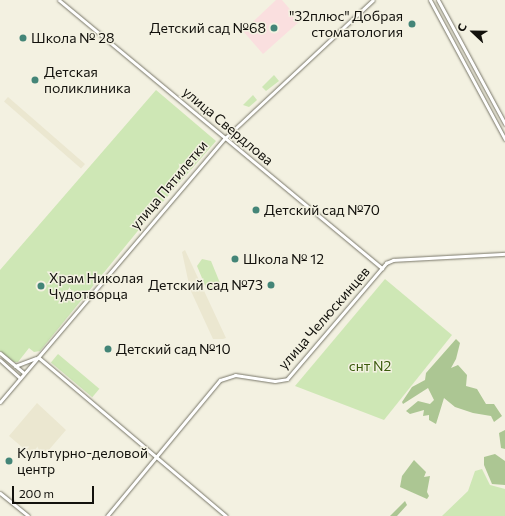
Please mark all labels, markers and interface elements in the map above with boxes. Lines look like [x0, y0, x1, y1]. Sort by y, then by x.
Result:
place label: "32плюс" Добрая стоматология [289, 8, 403, 40]
north arrow [453, 12, 493, 52]
marker: "32плюс" Добрая стоматология [406, 18, 418, 30]
place label: Детский сад №68 [150, 20, 266, 36]
text: С [454, 21, 469, 33]
marker: Детский сад №68 [269, 23, 279, 33]
place label: Школа № 28 [31, 30, 114, 46]
marker: Школа № 28 [18, 33, 28, 43]
place label: Детская поликлиника [44, 64, 131, 96]
marker: Детская поликлиника [29, 74, 41, 86]
street label: улица Свердлова [179, 83, 277, 169]
street label: улица Пятилетки [127, 137, 211, 233]
place label: Детский сад №70 [264, 202, 380, 218]
marker: Детский сад №70 [251, 205, 261, 215]
place label: Школа № 12 [243, 251, 324, 267]
marker: Школа № 12 [230, 254, 240, 264]
street label: улица Челюскинцев [275, 263, 373, 373]
place label: Храм Николая Чудотворца [49, 270, 143, 302]
place label: Детский сад №73 [148, 277, 263, 293]
marker: Детский сад №73 [266, 280, 276, 290]
marker: Храм Николая Чудотворца [36, 281, 46, 291]
place label: Детский сад №10 [116, 341, 231, 357]
marker: Детский сад №10 [103, 344, 113, 354]
park label: снт N2 [349, 358, 391, 374]
place label: Культурно-деловой центр [17, 445, 148, 478]
marker: Культурно-деловой центр [4, 456, 14, 466]
scale bar [14, 478, 96, 504]
text: 200 m [19, 486, 54, 500]

